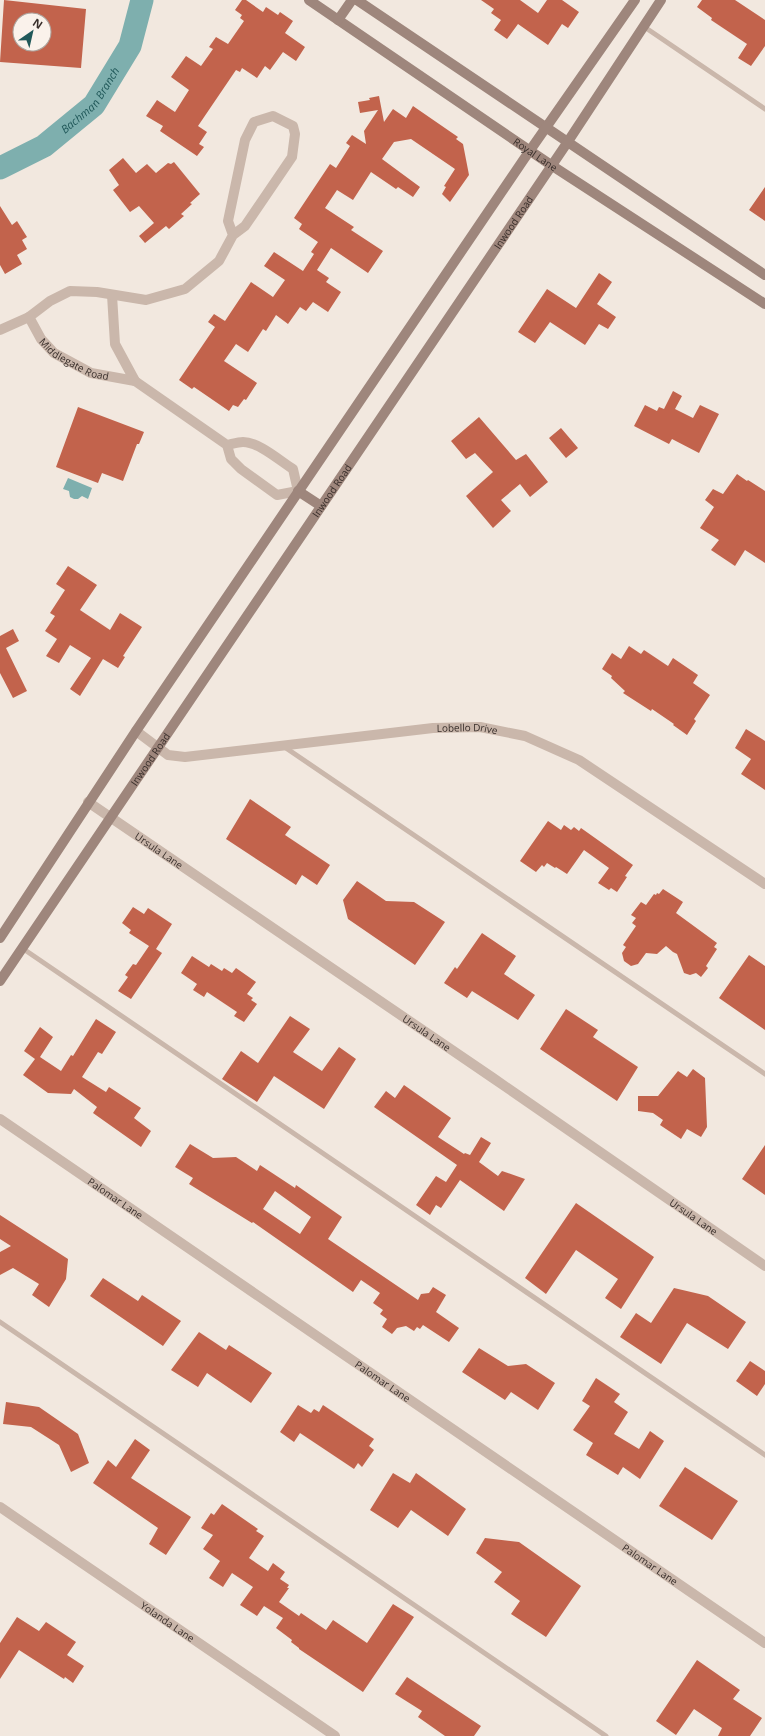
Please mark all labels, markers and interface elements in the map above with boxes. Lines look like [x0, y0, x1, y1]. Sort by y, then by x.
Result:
north arrow [12, 12, 52, 52]
text: N [30, 15, 46, 32]
water label: Bachman Branch [57, 64, 122, 136]
street label: Royal Lane [511, 134, 560, 175]
street label: Inwood Road [490, 193, 536, 252]
street label: Middlegate Road [36, 335, 110, 383]
street label: Inwood Road [309, 461, 355, 520]
street label: Lobello Drive [436, 720, 499, 737]
street label: Inwood Road [127, 730, 173, 788]
street label: Ursula Lane [132, 829, 186, 872]
street label: Ursula Lane [400, 1011, 454, 1055]
street label: Palomar Lane [85, 1174, 146, 1222]
street label: Ursula Lane [667, 1195, 721, 1238]
street label: Palomar Lane [352, 1357, 414, 1405]
street label: Palomar Lane [620, 1540, 681, 1588]
street label: Yolanda Lane [138, 1598, 198, 1645]

